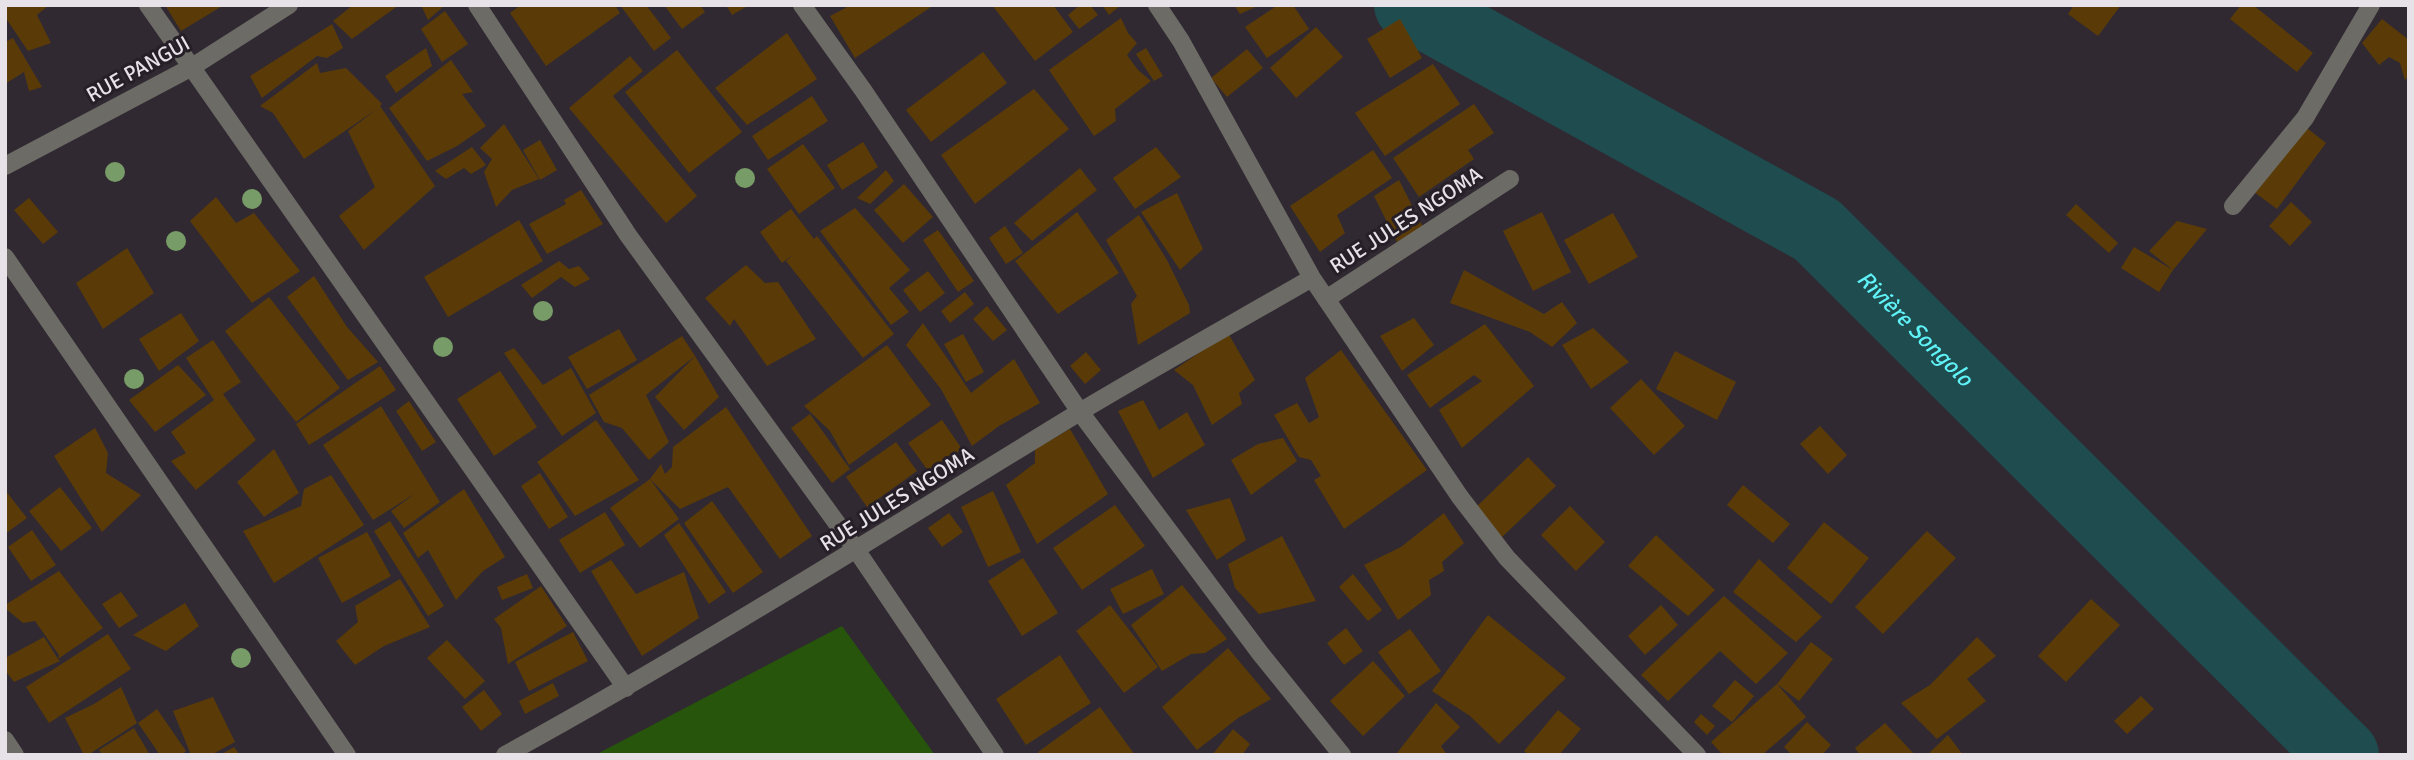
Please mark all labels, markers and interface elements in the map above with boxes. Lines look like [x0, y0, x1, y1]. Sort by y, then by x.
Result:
street label: RUE PANGUI [82, 30, 194, 108]
street label: RUE JULES NGOMA [1325, 161, 1487, 279]
water label: Rivière Songolo [1851, 264, 1980, 393]
street label: RUE JULES NGOMA [815, 441, 979, 557]

